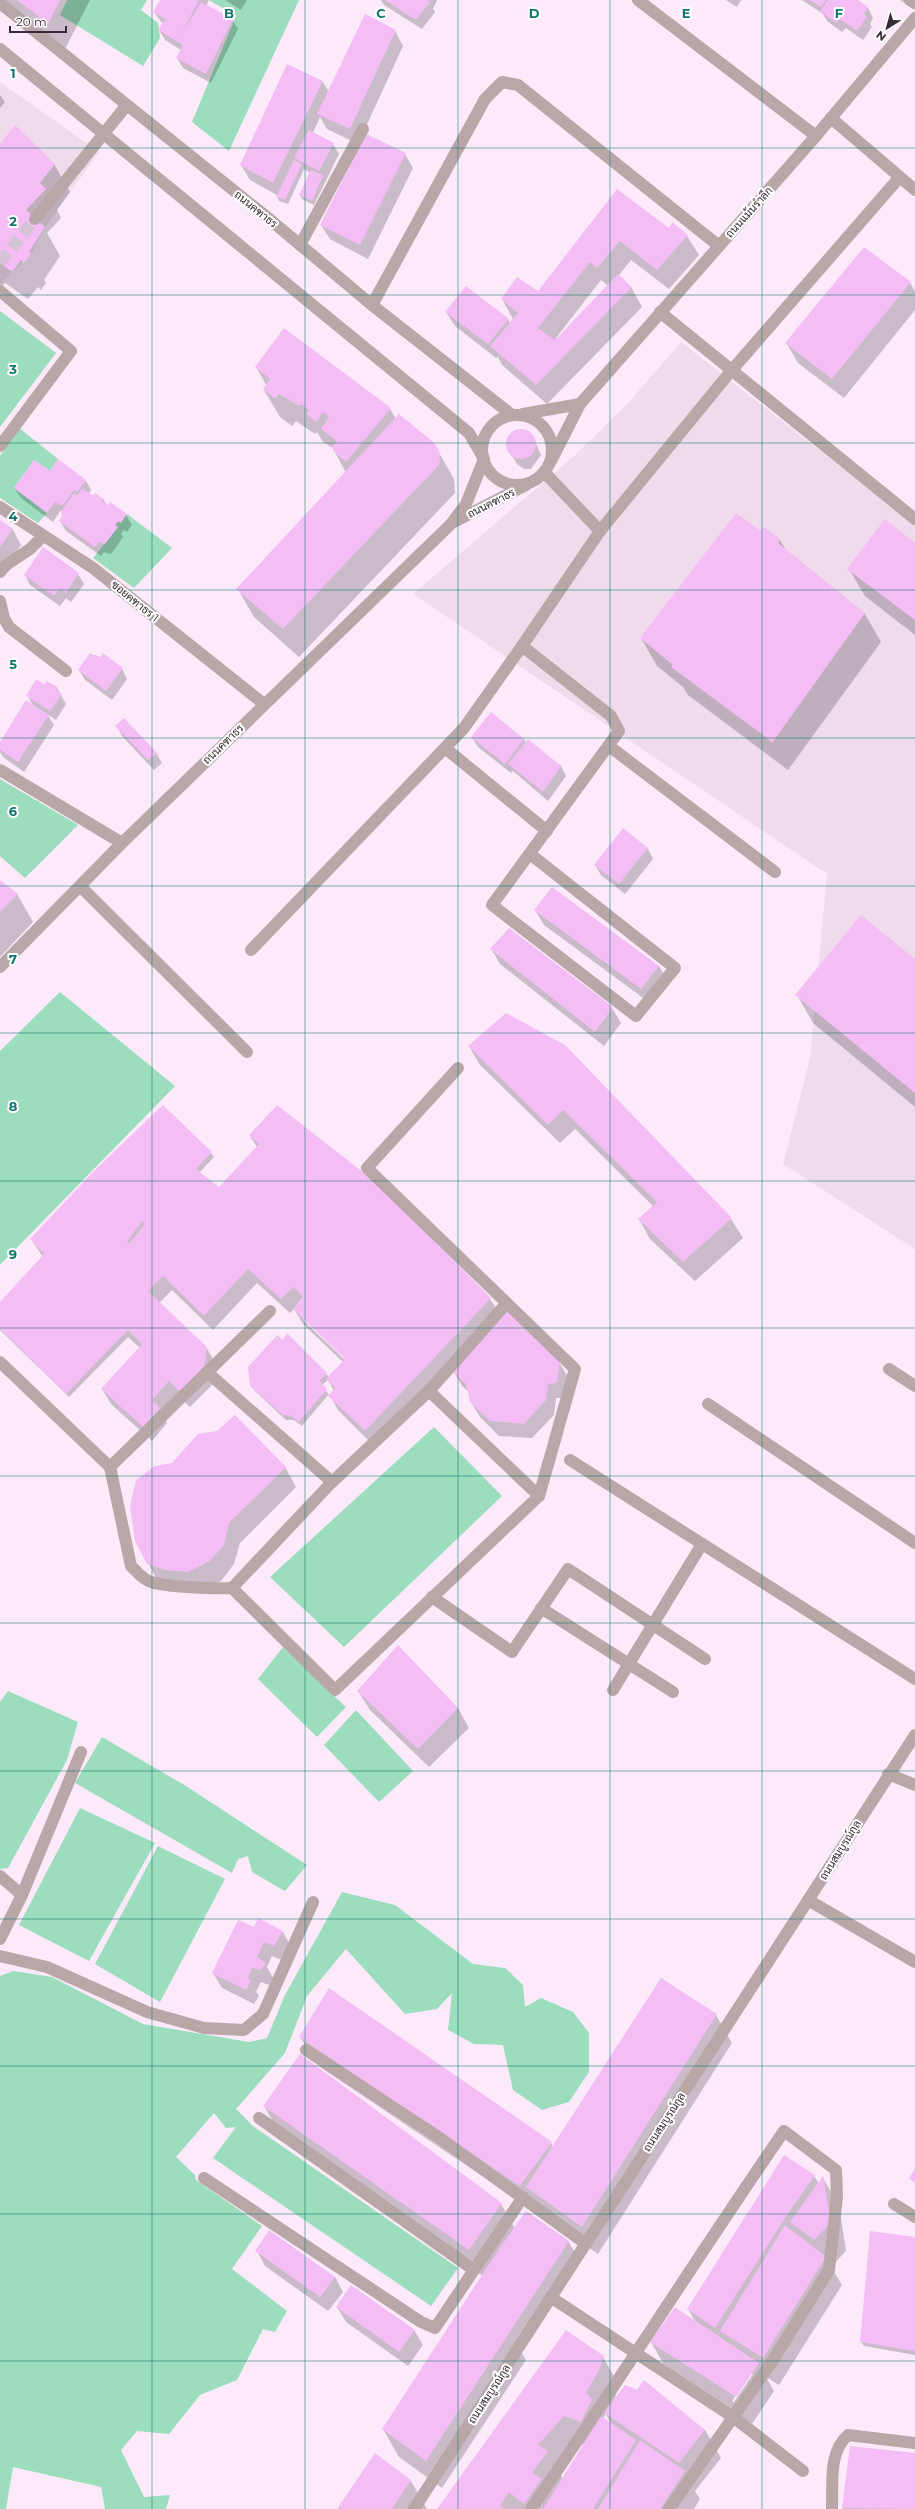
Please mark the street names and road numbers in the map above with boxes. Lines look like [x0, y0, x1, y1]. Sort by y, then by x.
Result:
street label: ถนนแม้นรำลึก [722, 184, 776, 240]
street label: ถนนคฑาธร [232, 187, 280, 231]
street label: ถนนคฑาธร [465, 485, 517, 521]
street label: ซอยคฑาธร 1 [108, 577, 162, 625]
street label: ถนนคฑาธร [200, 721, 246, 767]
street label: ถนนสมบูรณ์กูล [815, 1817, 865, 1883]
street label: ถนนสมบูรณ์กูล [639, 2089, 689, 2155]
street label: ถนนสมบูรณ์กูล [464, 2361, 514, 2427]

